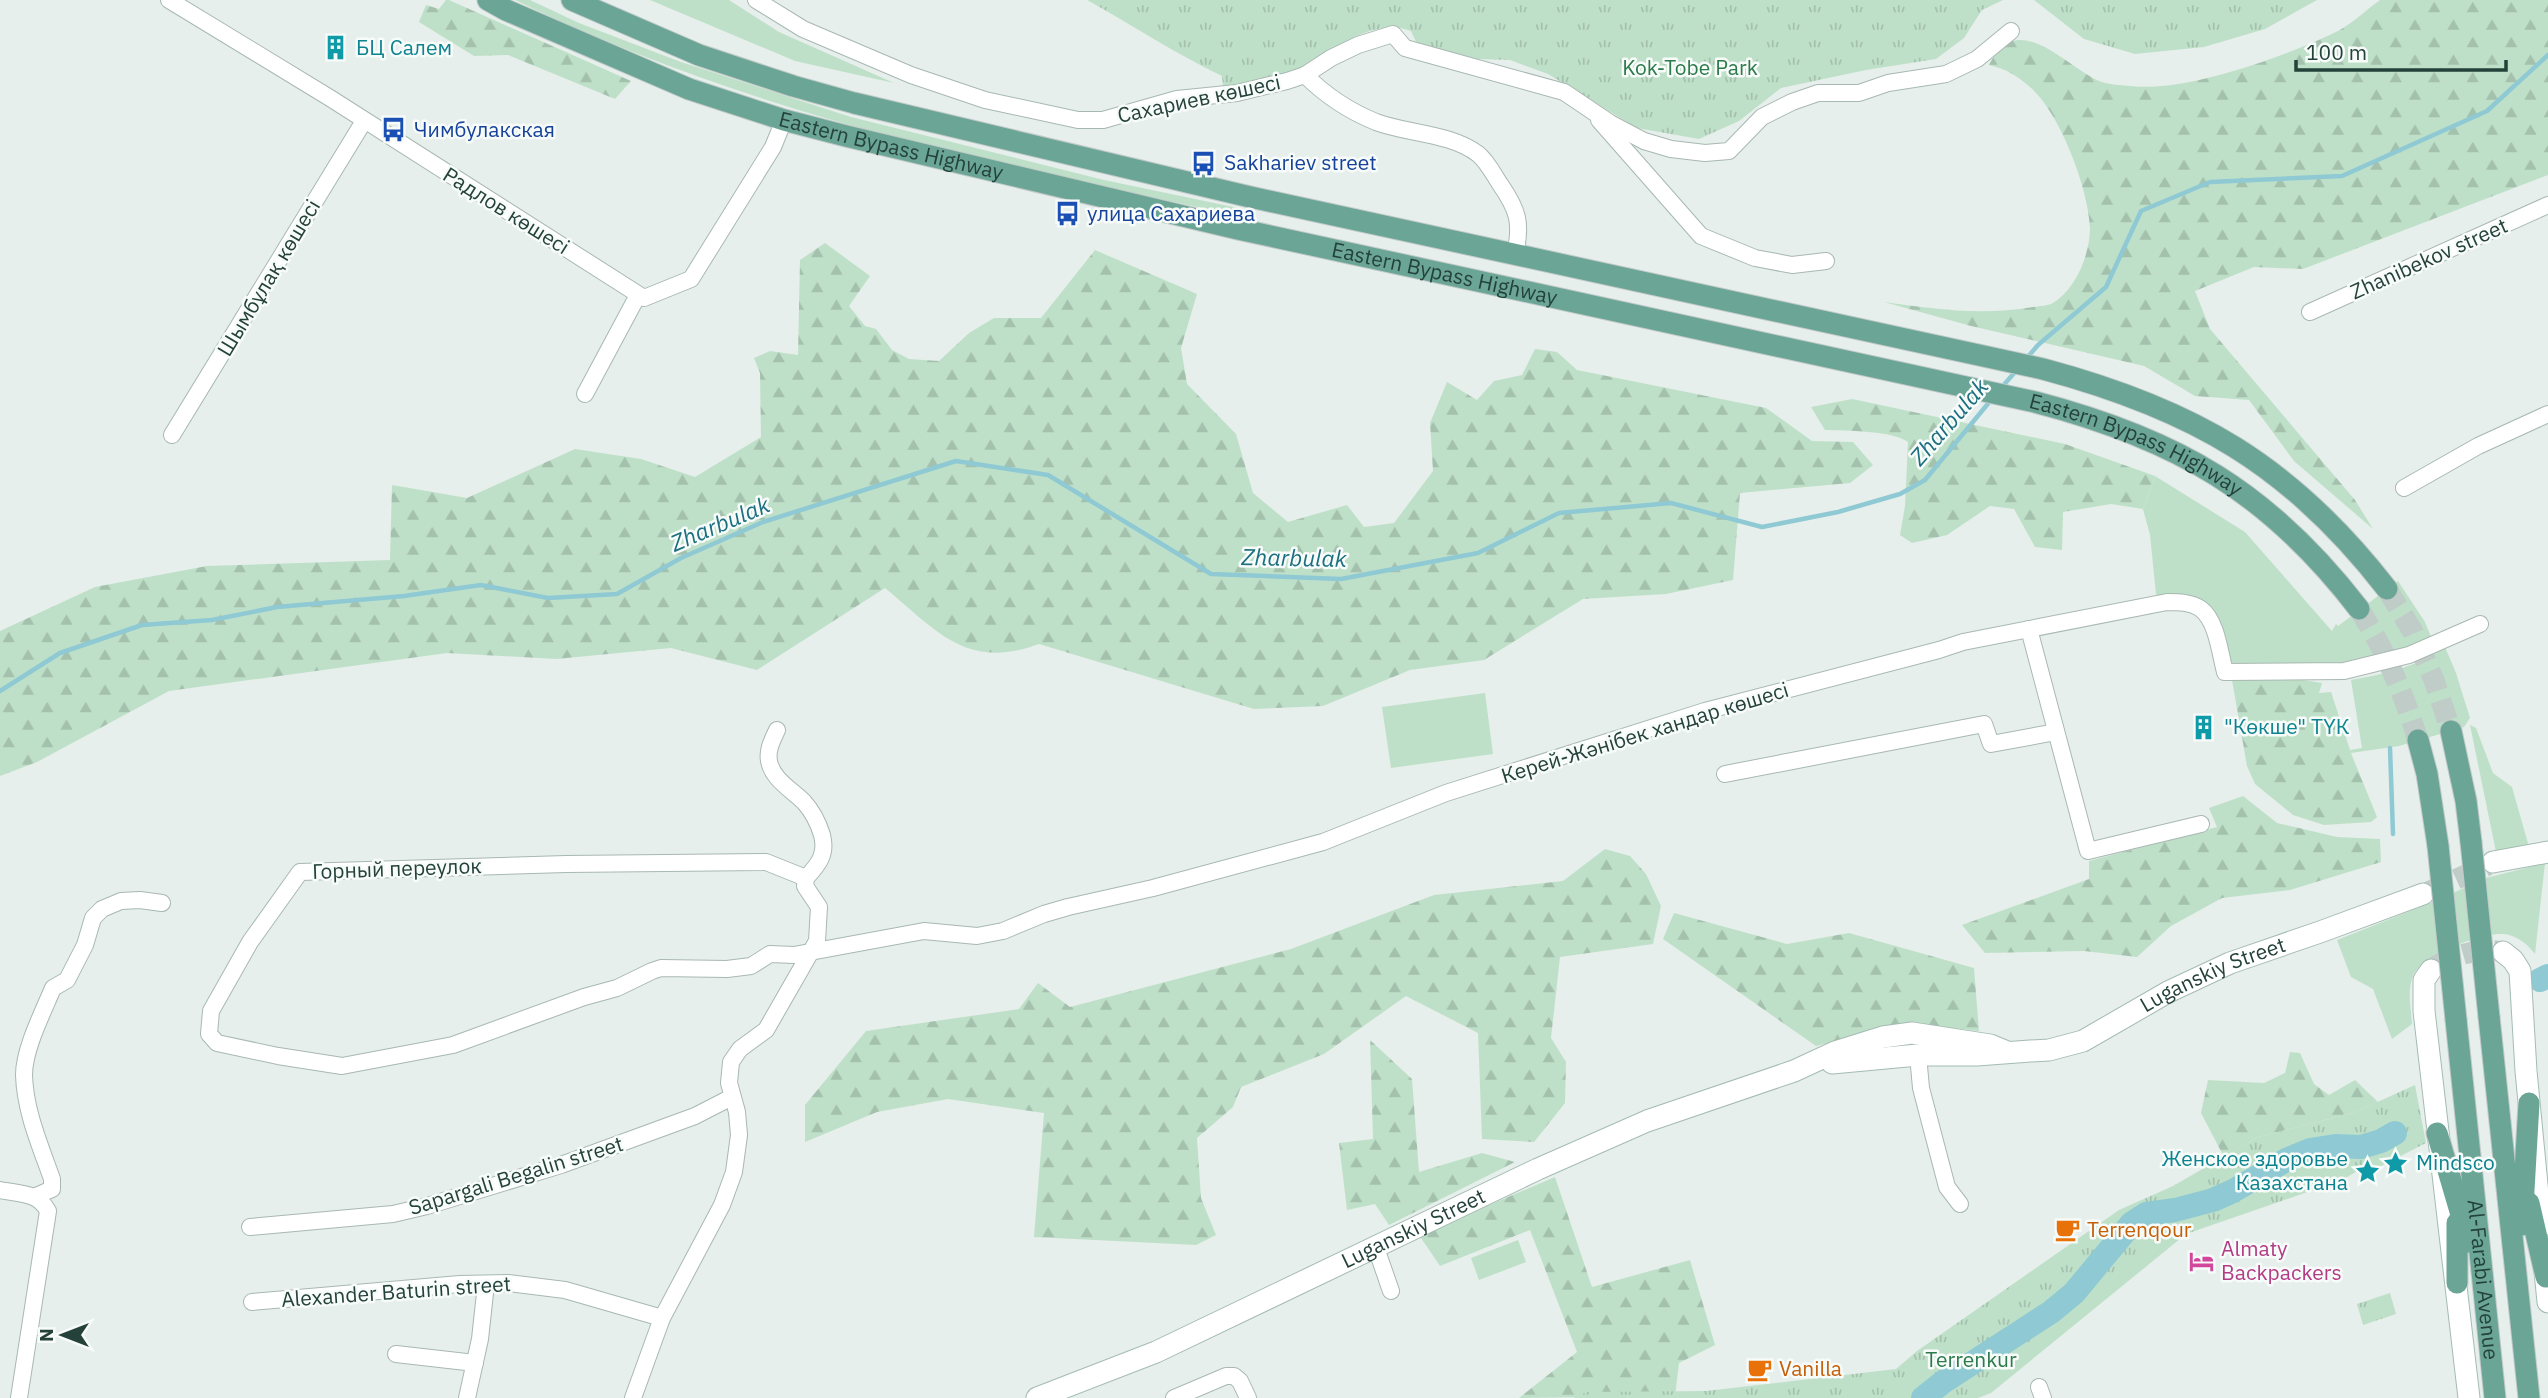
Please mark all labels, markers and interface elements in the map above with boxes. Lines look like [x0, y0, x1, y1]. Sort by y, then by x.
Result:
scale bar [2296, 28, 2506, 72]
place label: БЦ Салем [356, 33, 452, 61]
building icon: БЦ Салем [322, 34, 350, 62]
text: 100 m [2306, 38, 2367, 66]
park label: Kok-Tobe Park [1622, 53, 1758, 81]
street label: Сахариев көшесі [1115, 67, 1283, 129]
street label: Eastern Bypass Highway [776, 104, 1007, 186]
place label: Чимбулакская [414, 115, 555, 143]
bus stop icon: Чимбулакская [380, 116, 408, 144]
place label: Sakhariev street [1224, 148, 1377, 176]
bus stop icon: Sakhariev street [1190, 149, 1218, 177]
street label: Радлов көшесі [438, 160, 575, 260]
street label: Шымбұлақ көшесі [210, 194, 326, 361]
place label: улица Сахариева [1087, 199, 1255, 227]
bus stop icon: улица Сахариева [1053, 200, 1081, 228]
street label: Zhanibekov street [2346, 211, 2512, 305]
street label: Eastern Bypass Highway [1329, 235, 1561, 311]
water label: Zharbulak [1902, 371, 1995, 472]
street label: Eastern Bypass Highway [2026, 386, 2249, 502]
water label: Zharbulak [664, 488, 775, 558]
water label: Zharbulak [1240, 541, 1348, 573]
street label: Керей-Жәнібек хандар көшесі [1498, 675, 1792, 789]
place label: "Көкше" ТҮК [2224, 712, 2350, 740]
building icon: "Көкше" ТҮК [2190, 713, 2218, 741]
street label: Горный переулок [312, 851, 482, 885]
street label: Luganskiy Street [2135, 930, 2289, 1018]
street label: Sapargali Begalin street [405, 1129, 626, 1221]
place label: Женское здоровье Казахстана [2161, 1144, 2348, 1196]
place label: Mindsco [2416, 1148, 2495, 1176]
place icon: Mindsco [2382, 1149, 2410, 1177]
place icon: Женское здоровье Казахстана [2354, 1157, 2382, 1185]
street label: Luganskiy Street [1337, 1181, 1489, 1274]
street label: Al-Farabi Avenue [2462, 1198, 2506, 1361]
place label: Terrenqour [2087, 1215, 2192, 1243]
cafe icon: Terrenqour [2053, 1216, 2081, 1244]
place label: Almaty Backpackers [2221, 1234, 2342, 1286]
hotel icon: Almaty Backpackers [2187, 1247, 2215, 1275]
street label: Alexander Baturin street [280, 1269, 512, 1313]
north arrow [28, 1300, 98, 1370]
text: N [34, 1328, 58, 1342]
park label: Terrenkur [1925, 1345, 2017, 1373]
place label: Vanilla [1779, 1354, 1842, 1382]
cafe icon: Vanilla [1745, 1355, 1773, 1383]

